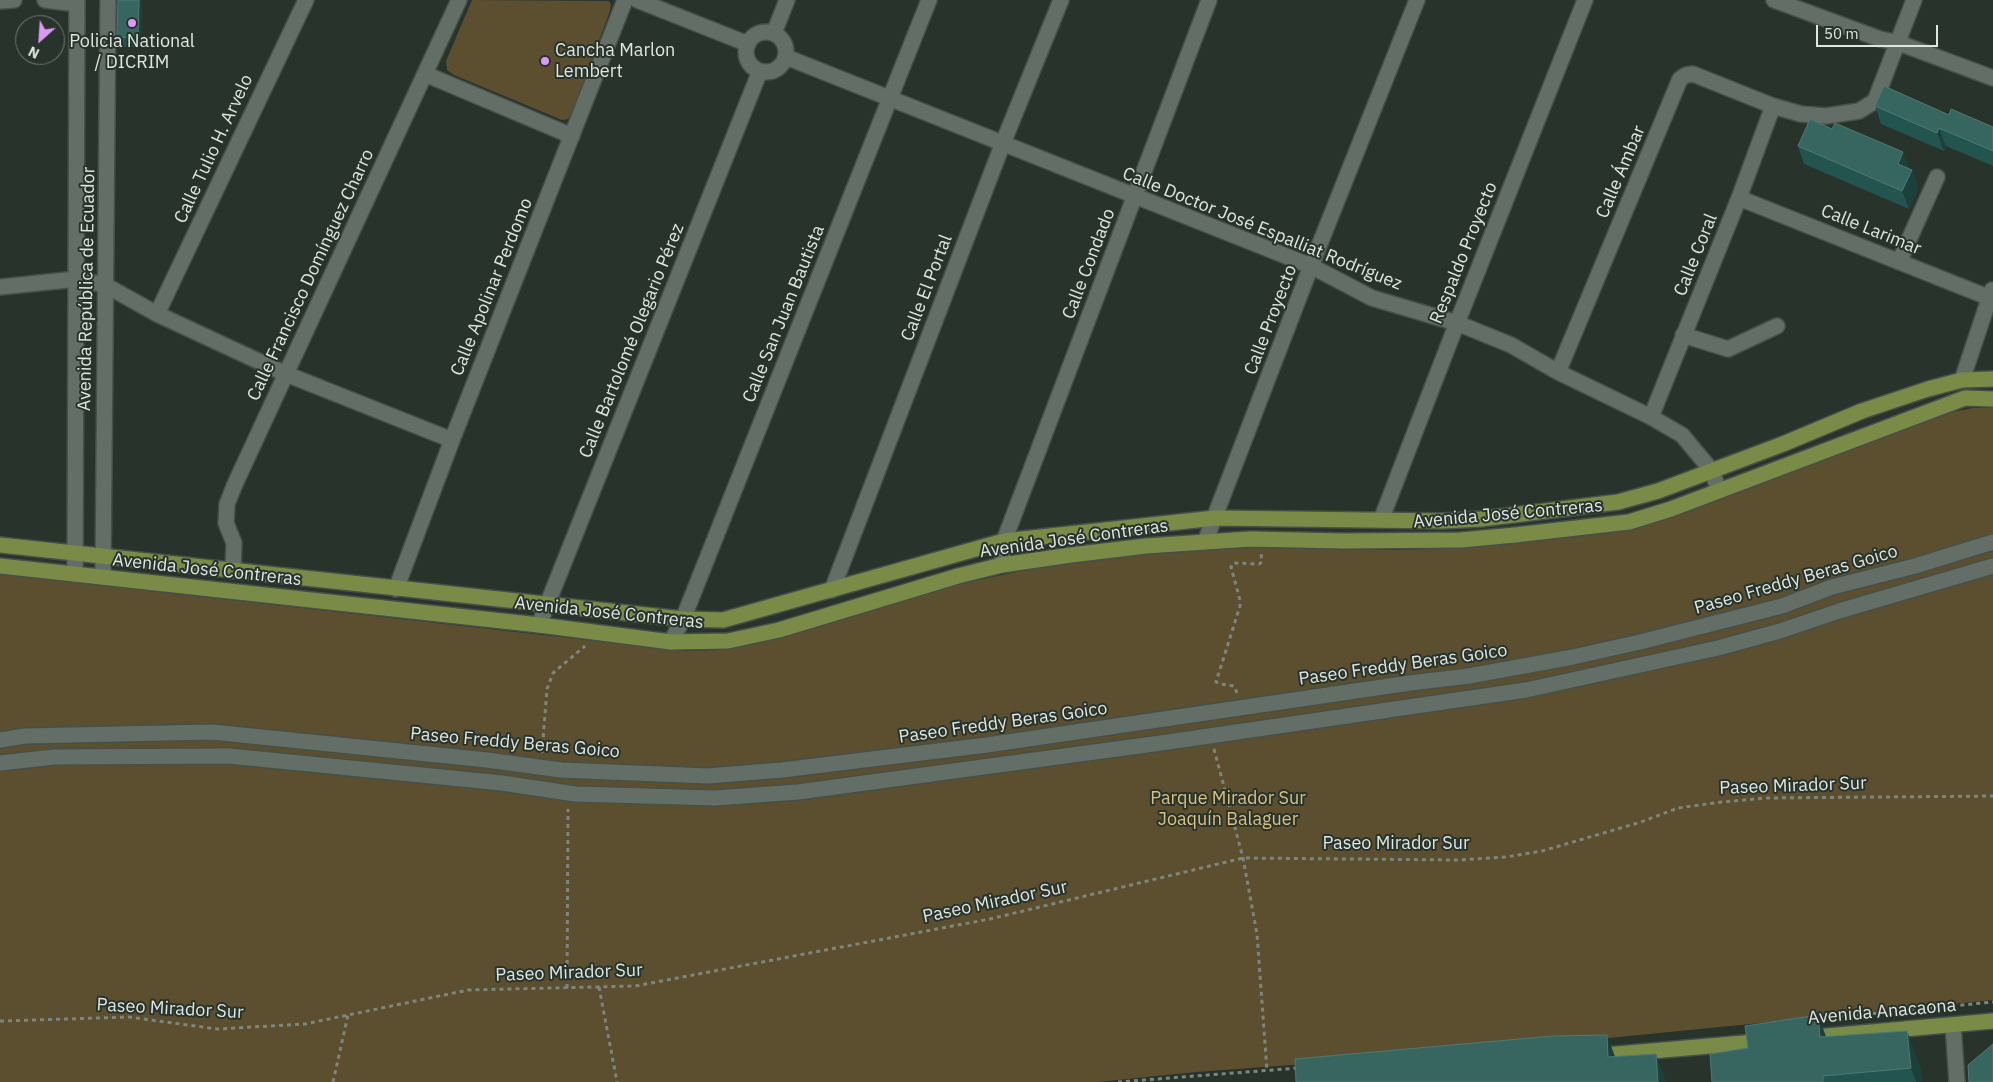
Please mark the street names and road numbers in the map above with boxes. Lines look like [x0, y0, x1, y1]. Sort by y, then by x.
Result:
street label: Calle Tulio H. Arvelo [170, 71, 258, 227]
street label: Calle Ámbar [1592, 122, 1650, 222]
street label: Calle Francisco Domínguez Charro [243, 146, 379, 404]
street label: Calle Doctor José Espalliat Rodríguez [1119, 163, 1405, 295]
street label: Avenida República de Ecuador [74, 167, 100, 411]
street label: Respaldo Proyecto [1426, 179, 1502, 327]
street label: Calle Apolinar Perdomo [446, 195, 538, 379]
street label: Calle Larimar [1818, 200, 1924, 260]
street label: Calle Condado [1058, 206, 1120, 322]
street label: Calle Coral [1670, 211, 1722, 299]
street label: Calle Bartolomé Olegario Pérez [575, 221, 689, 461]
street label: Calle San Juan Bautista [738, 222, 830, 406]
street label: Calle El Portal [897, 232, 957, 344]
street label: Calle Proyecto [1240, 262, 1302, 378]
street label: Avenida José Contreras [1412, 495, 1604, 533]
street label: Avenida José Contreras [978, 515, 1170, 563]
street label: Paseo Freddy Beras Goico [1692, 541, 1900, 619]
street label: Avenida José Contreras [111, 549, 303, 591]
street label: Avenida José Contreras [513, 592, 705, 634]
street label: Paseo Freddy Beras Goico [1297, 640, 1509, 690]
street label: Paseo Freddy Beras Goico [897, 698, 1109, 748]
street label: Paseo Freddy Beras Goico [409, 723, 621, 763]
street label: Paseo Mirador Sur [1719, 773, 1867, 799]
street label: Paseo Mirador Sur [1322, 833, 1470, 855]
street label: Paseo Mirador Sur [921, 876, 1069, 928]
street label: Paseo Mirador Sur [495, 960, 643, 986]
street label: Paseo Mirador Sur [96, 994, 244, 1024]
street label: Avenida Anacaona [1807, 995, 1957, 1029]

